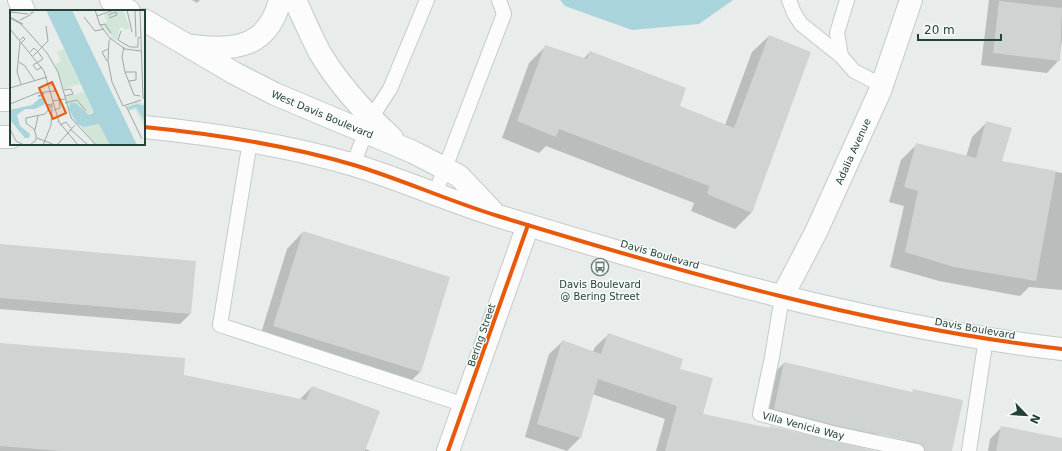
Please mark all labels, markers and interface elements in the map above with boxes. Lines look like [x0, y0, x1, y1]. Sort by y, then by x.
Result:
inset map [10, 10, 145, 145]
scale bar [918, 16, 1001, 42]
text: 20 m [924, 23, 955, 37]
street label: West Davis Boulevard [270, 88, 375, 141]
street label: Adalia Avenue [833, 117, 873, 186]
street label: Davis Boulevard [619, 238, 701, 271]
bus stop icon: Davis Boulevard @ Bering Street [590, 257, 610, 277]
place label: Davis Boulevard @ Bering Street [559, 279, 641, 302]
street label: Bering Street [466, 302, 497, 368]
street label: Davis Boulevard [934, 316, 1016, 341]
north arrow [1006, 395, 1046, 435]
street label: Villa Venicia Way [761, 410, 846, 442]
text: N [1027, 412, 1042, 426]

